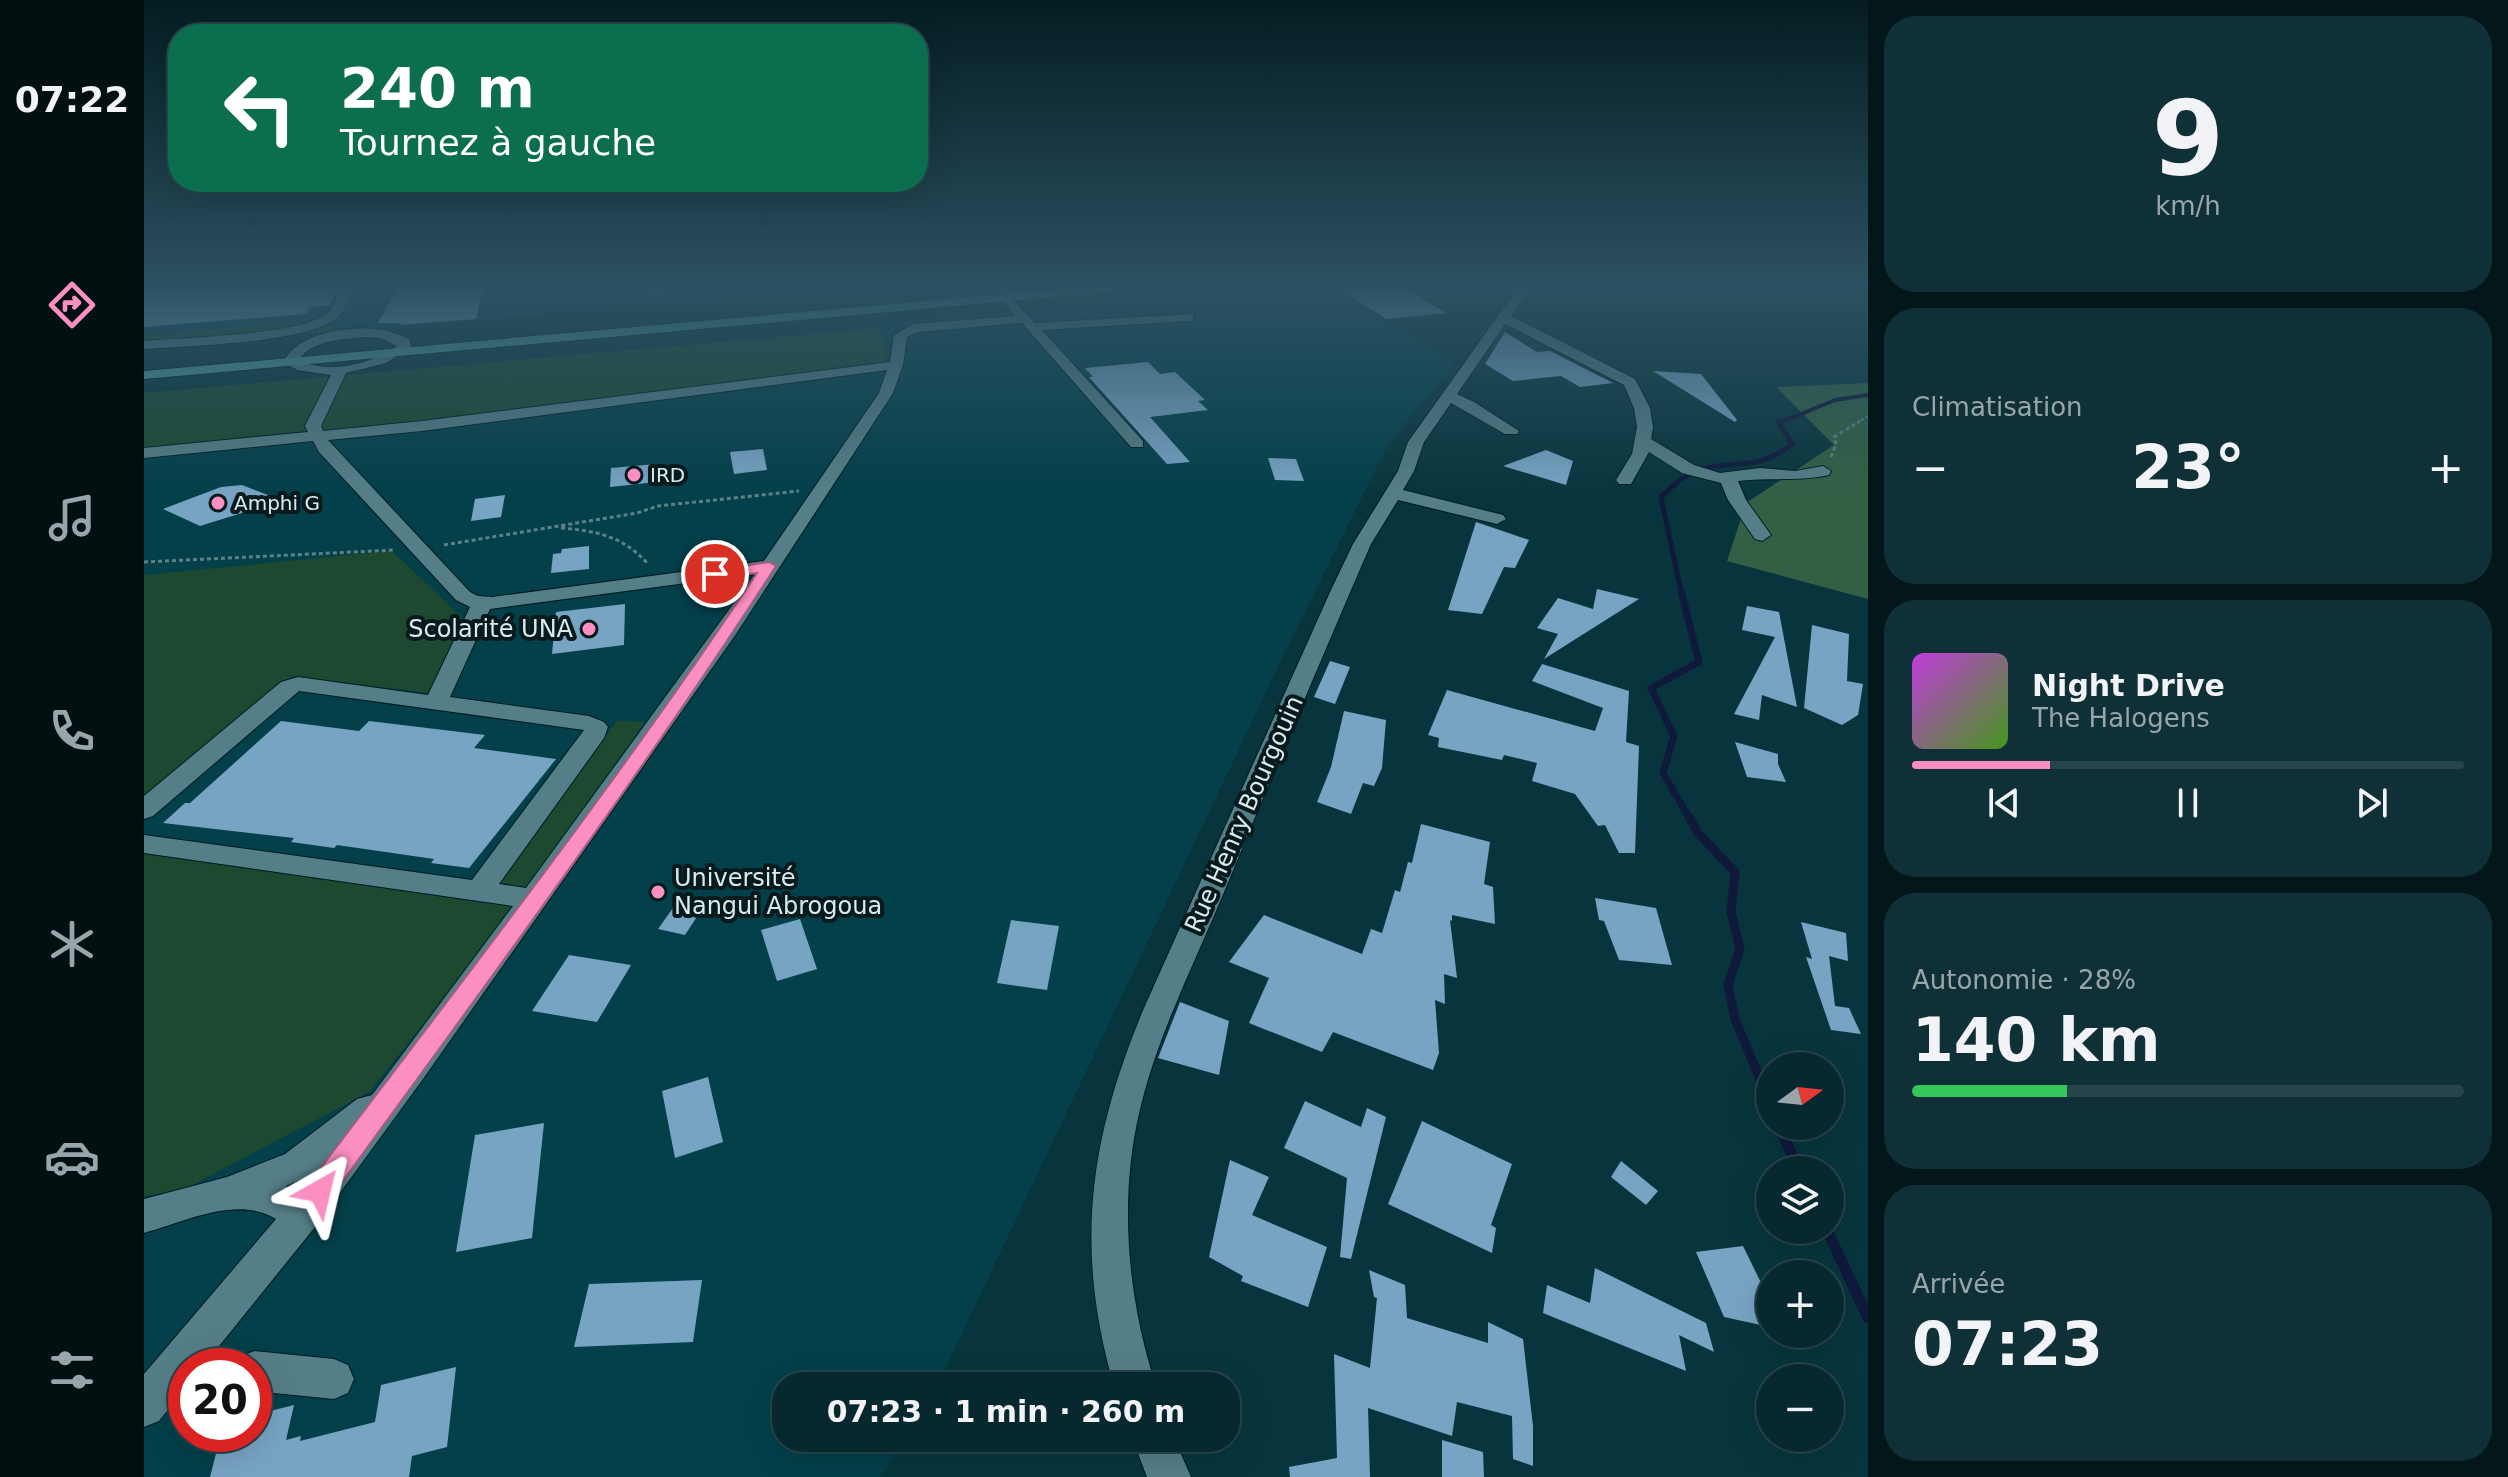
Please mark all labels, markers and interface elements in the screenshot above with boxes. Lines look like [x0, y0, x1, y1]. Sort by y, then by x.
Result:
text: 240 m [340, 55, 535, 120]
icon: left [208, 56, 312, 160]
text: 9 [2152, 78, 2224, 200]
text: 07:22 [15, 79, 129, 120]
text: Tournez à gauche [340, 122, 656, 163]
text: km/h [2155, 191, 2221, 221]
icon: directions [44, 277, 100, 333]
text: Climatisation [1912, 392, 2083, 422]
text: 23° [2131, 432, 2245, 502]
text: − [1912, 442, 1949, 493]
text: + [2427, 442, 2464, 493]
place label: IRD [650, 463, 685, 487]
marker: IRD [625, 466, 643, 484]
icon: music [44, 490, 100, 546]
place label: Amphi G [234, 491, 320, 515]
marker: Amphi G [209, 494, 227, 512]
pin [681, 540, 749, 608]
icon: arrive [693, 552, 737, 596]
place label: Scolarité UNA [408, 615, 574, 643]
marker: Scolarité UNA [580, 620, 598, 638]
text: Night Drive [2032, 668, 2225, 703]
street label: Rue Henry Bourgouin [1179, 691, 1309, 937]
icon: phone [44, 703, 100, 759]
text: The Halogens [2032, 703, 2210, 733]
icon: previous [1982, 781, 2026, 825]
icon: pause [2166, 781, 2210, 825]
icon: next [2350, 781, 2394, 825]
place label: Université Nangui Abrogoua [674, 864, 882, 920]
marker: Université Nangui Abrogoua [649, 883, 667, 901]
icon: climate [44, 916, 100, 972]
text: Autonomie · 28% [1912, 965, 2136, 995]
text: 140 km [1912, 1005, 2161, 1075]
north arrow [1756, 1052, 1844, 1140]
map controls [1756, 1052, 1844, 1452]
icon: car [44, 1129, 100, 1185]
position arrow [278, 1149, 362, 1233]
button: layers [1756, 1156, 1844, 1244]
button: + [1756, 1260, 1844, 1348]
text: Arrivée [1912, 1269, 2005, 1299]
text: 07:23 [1912, 1309, 2103, 1379]
icon: filters [44, 1342, 100, 1398]
speed limit sign: 20 [168, 1348, 272, 1452]
button: − [1756, 1364, 1844, 1452]
text: 07:23 · 1 min · 260 m [827, 1394, 1185, 1429]

